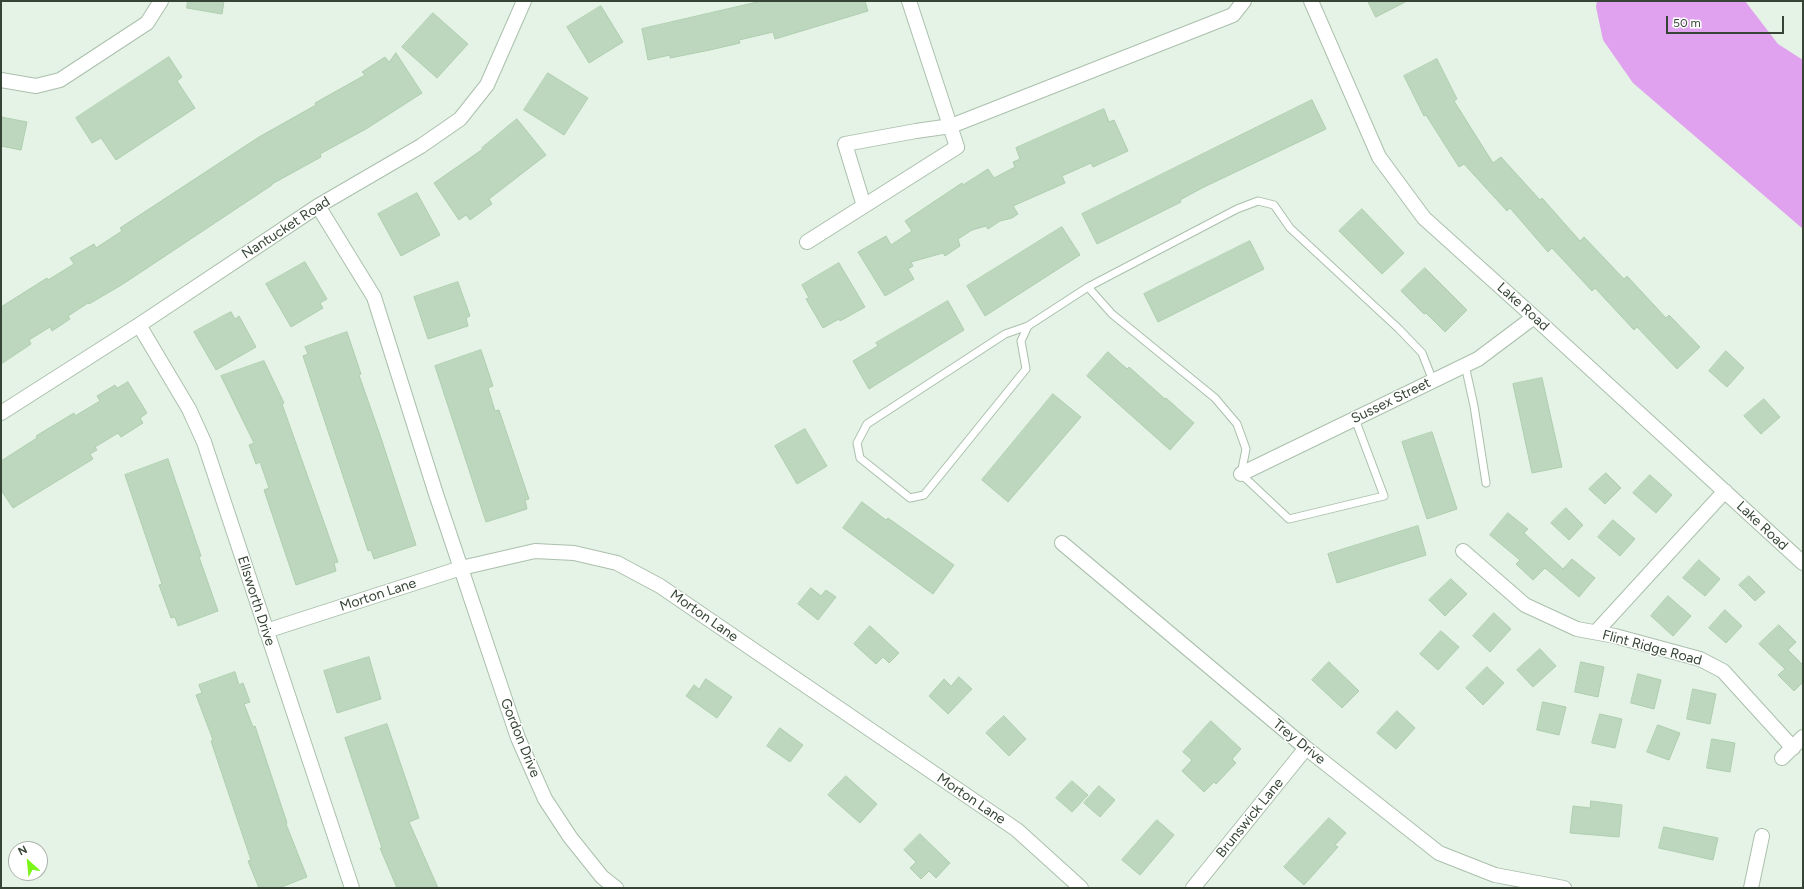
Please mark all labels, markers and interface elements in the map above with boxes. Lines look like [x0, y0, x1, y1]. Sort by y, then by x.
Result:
scale bar [1668, 8, 1786, 34]
text: 50 m [1673, 16, 1701, 30]
street label: Nantucket Road [239, 193, 333, 263]
street label: Lake Road [1493, 279, 1553, 335]
street label: Sussex Street [1349, 375, 1433, 427]
street label: Lake Road [1733, 498, 1791, 554]
street label: Ellsworth Drive [234, 554, 278, 648]
street label: Morton Lane [338, 575, 418, 615]
street label: Morton Lane [667, 586, 741, 646]
street label: Flint Ridge Road [1600, 627, 1704, 669]
street label: Gordon Drive [497, 696, 543, 780]
street label: Trey Drive [1269, 716, 1329, 768]
street label: Morton Lane [933, 770, 1009, 828]
street label: Brunswick Lane [1213, 775, 1287, 861]
north arrow [8, 841, 48, 881]
text: N [16, 843, 30, 858]

